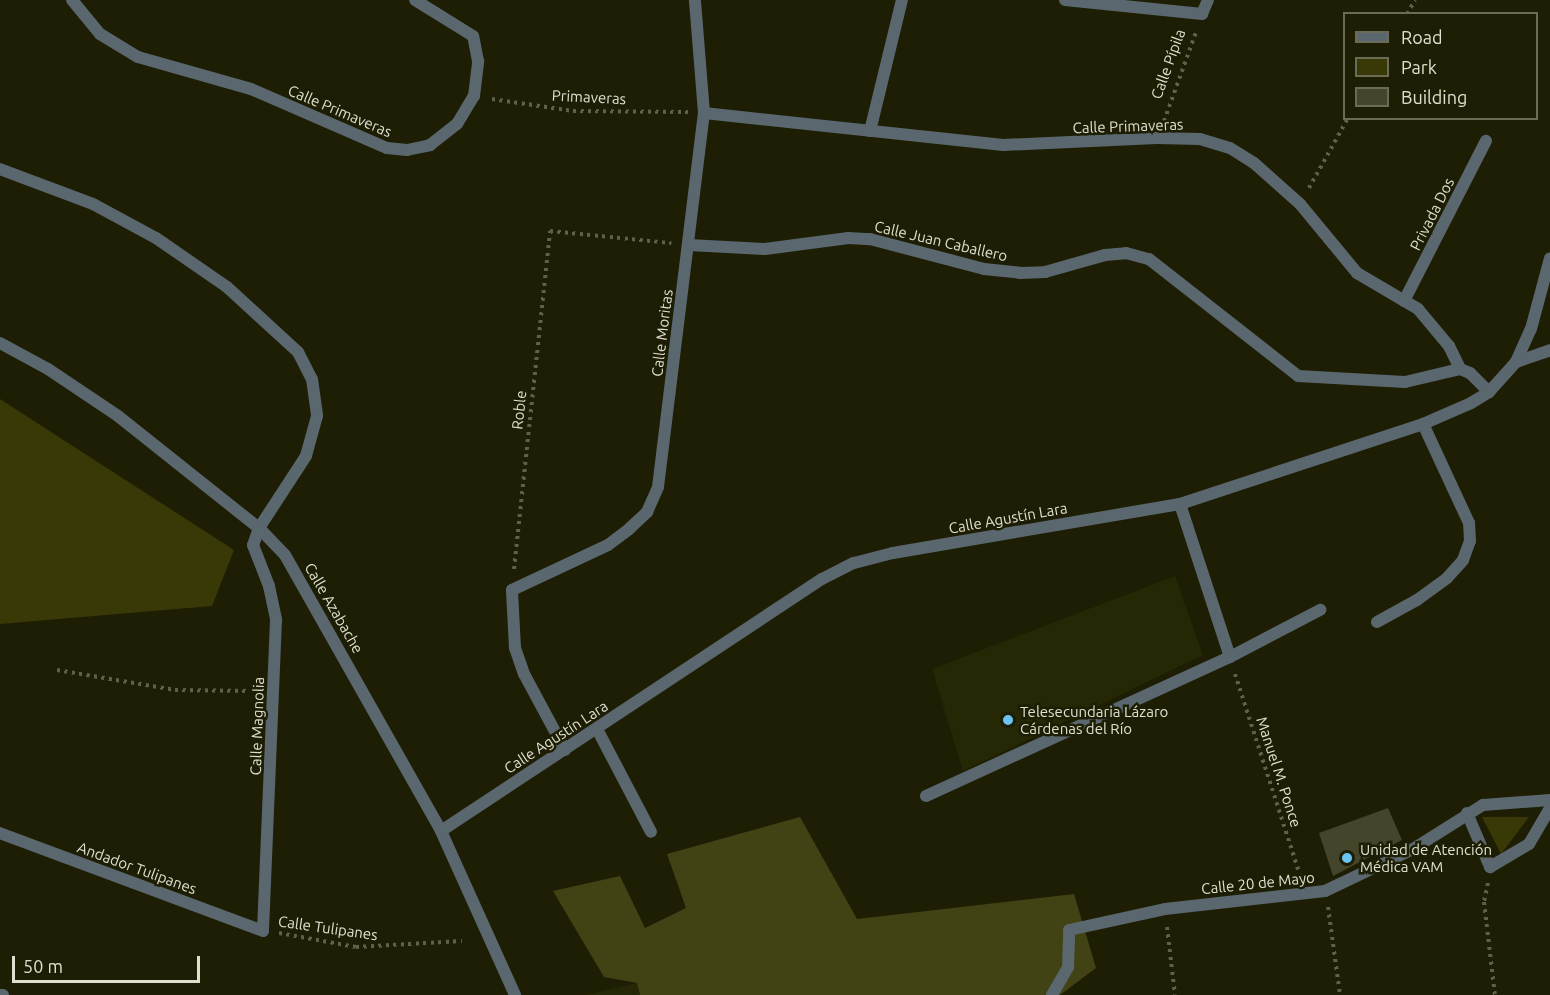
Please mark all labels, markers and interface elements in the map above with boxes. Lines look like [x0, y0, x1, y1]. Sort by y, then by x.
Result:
legend [1343, 12, 1538, 120]
street label: Calle Pípila [1147, 27, 1189, 101]
text: Road [1401, 27, 1443, 47]
text: Park [1401, 57, 1437, 77]
street label: Calle Primaveras [285, 81, 395, 141]
street label: Primaveras [551, 86, 627, 108]
text: Building [1401, 87, 1467, 107]
street label: Calle Primaveras [1072, 115, 1184, 137]
street label: Privada Dos [1406, 175, 1458, 253]
street label: Calle Juan Caballero [873, 217, 1009, 265]
street label: Calle Moritas [648, 288, 676, 378]
street label: Roble [508, 390, 530, 430]
street label: Calle Agustín Lara [947, 499, 1069, 537]
street label: Calle Azabache [301, 560, 367, 656]
street label: Calle Magnolia [246, 676, 268, 776]
street label: Calle Agustín Lara [501, 697, 611, 777]
place label: Telesecundaria Lázaro Cárdenas del Río [1020, 702, 1168, 737]
marker: Telesecundaria Lázaro Cárdenas del Río [1001, 713, 1015, 727]
street label: Manuel M. Ponce [1253, 715, 1305, 829]
street label: Andador Tulipanes [75, 838, 199, 898]
place label: Unidad de Atención Médica VAM [1360, 840, 1492, 875]
marker: Unidad de Atención Médica VAM [1338, 849, 1356, 867]
street label: Calle 20 de Mayo [1200, 868, 1316, 898]
street label: Calle Tulipanes [277, 912, 379, 944]
scale bar [15, 944, 202, 982]
text: 50 m [23, 956, 63, 976]

